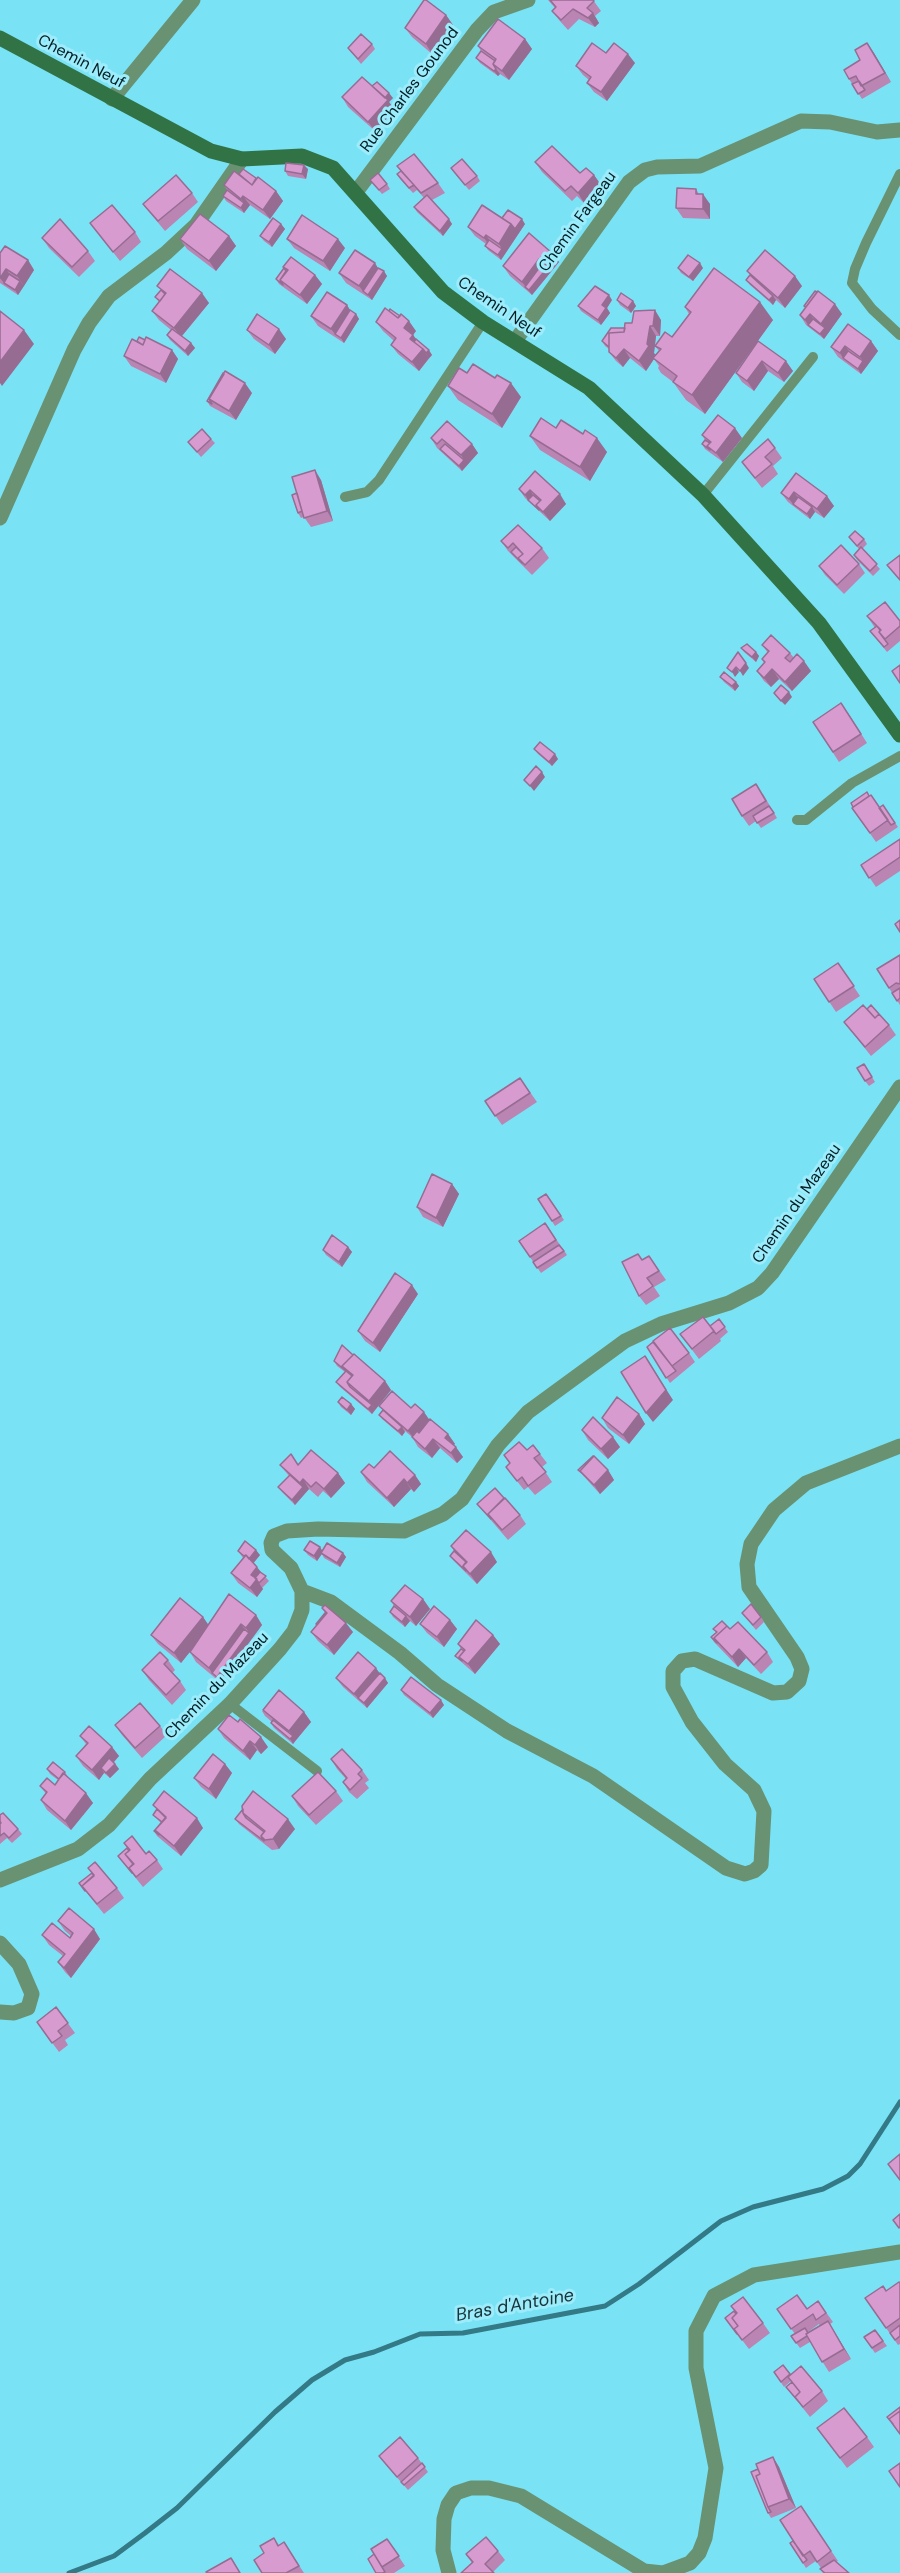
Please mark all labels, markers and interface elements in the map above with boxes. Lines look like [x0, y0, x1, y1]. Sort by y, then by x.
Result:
street label: Rue Charles Gounod [357, 24, 463, 156]
street label: Chemin Neuf [34, 31, 128, 93]
street label: Chemin Fargeau [535, 168, 621, 276]
street label: Chemin Neuf [454, 273, 544, 343]
street label: Chemin du Mazeau [749, 1141, 845, 1267]
street label: Chemin du Mazeau [161, 1629, 273, 1743]
water label: Bras d'Antoine [454, 2285, 576, 2327]

